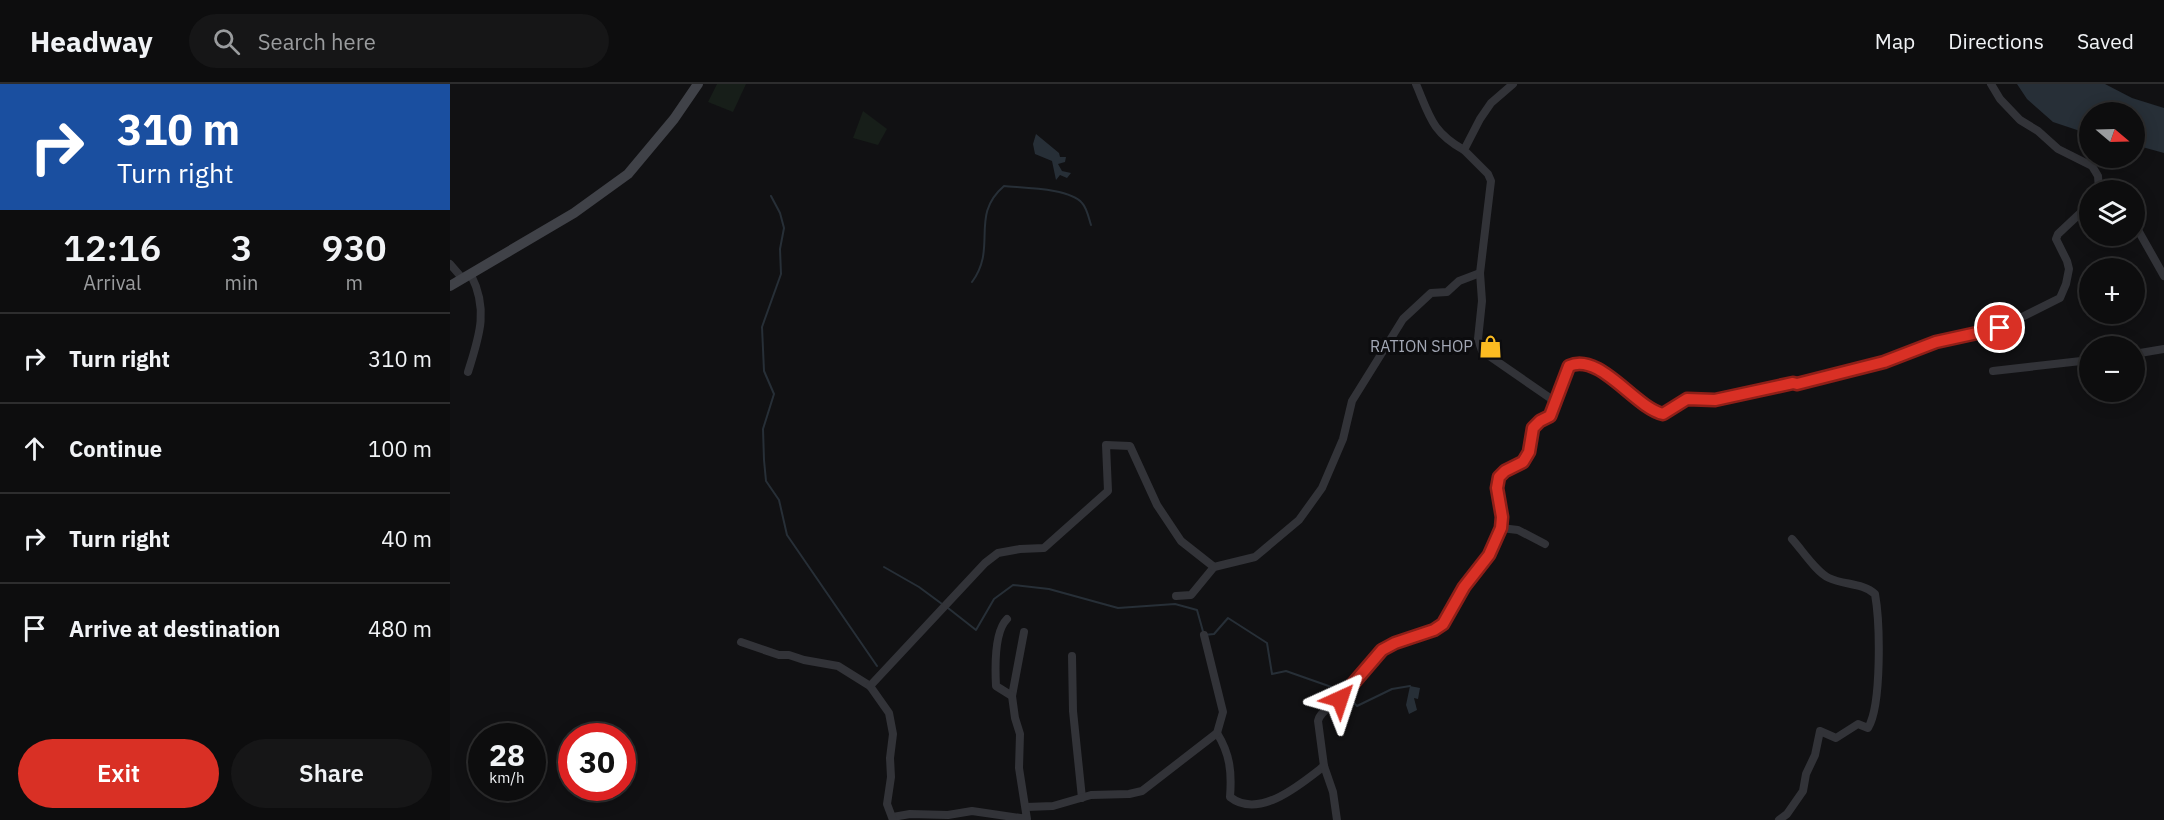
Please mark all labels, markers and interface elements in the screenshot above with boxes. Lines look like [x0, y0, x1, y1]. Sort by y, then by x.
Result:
search box [189, 14, 609, 68]
text: Headway [30, 23, 153, 60]
icon: search [210, 25, 243, 58]
text: Search here [258, 27, 376, 56]
text: Map [1875, 27, 1915, 55]
text: Directions [1948, 27, 2044, 55]
text: Saved [2077, 27, 2134, 55]
text: 310 m [117, 102, 240, 157]
north arrow [2079, 102, 2145, 168]
map controls [2079, 102, 2145, 402]
icon: right [18, 108, 96, 186]
text: Turn right [117, 155, 234, 190]
button: layers [2079, 180, 2145, 246]
text: 12:16 [63, 224, 161, 271]
text: 3 [231, 224, 252, 271]
text: 930 [322, 224, 387, 271]
button: + [2079, 258, 2145, 324]
text: Arrival [83, 269, 141, 296]
text: min [225, 269, 258, 296]
text: m [345, 269, 363, 296]
pin [1974, 302, 2025, 353]
icon: arrive [1983, 311, 2016, 344]
shop icon: RATION SHOP [1478, 333, 1504, 359]
place label: RATION SHOP [1370, 336, 1473, 356]
button: − [2079, 336, 2145, 402]
icon: right [18, 342, 51, 375]
text: Turn right [69, 344, 170, 373]
text: 310 m [368, 344, 432, 373]
icon: ahead [18, 432, 51, 465]
text: Continue [69, 434, 162, 463]
text: 100 m [368, 434, 432, 463]
icon: right [18, 522, 51, 555]
text: Turn right [69, 524, 170, 553]
text: 40 m [381, 524, 432, 553]
icon: arrive [18, 612, 51, 645]
text: Arrive at destination [69, 614, 280, 643]
text: 480 m [368, 614, 432, 643]
position arrow [1308, 667, 1372, 731]
speed limit sign: 30 [558, 723, 636, 801]
text: 28 [489, 735, 525, 774]
button: Exit [18, 739, 219, 808]
button: Share [231, 739, 432, 808]
text: km/h [489, 768, 525, 787]

